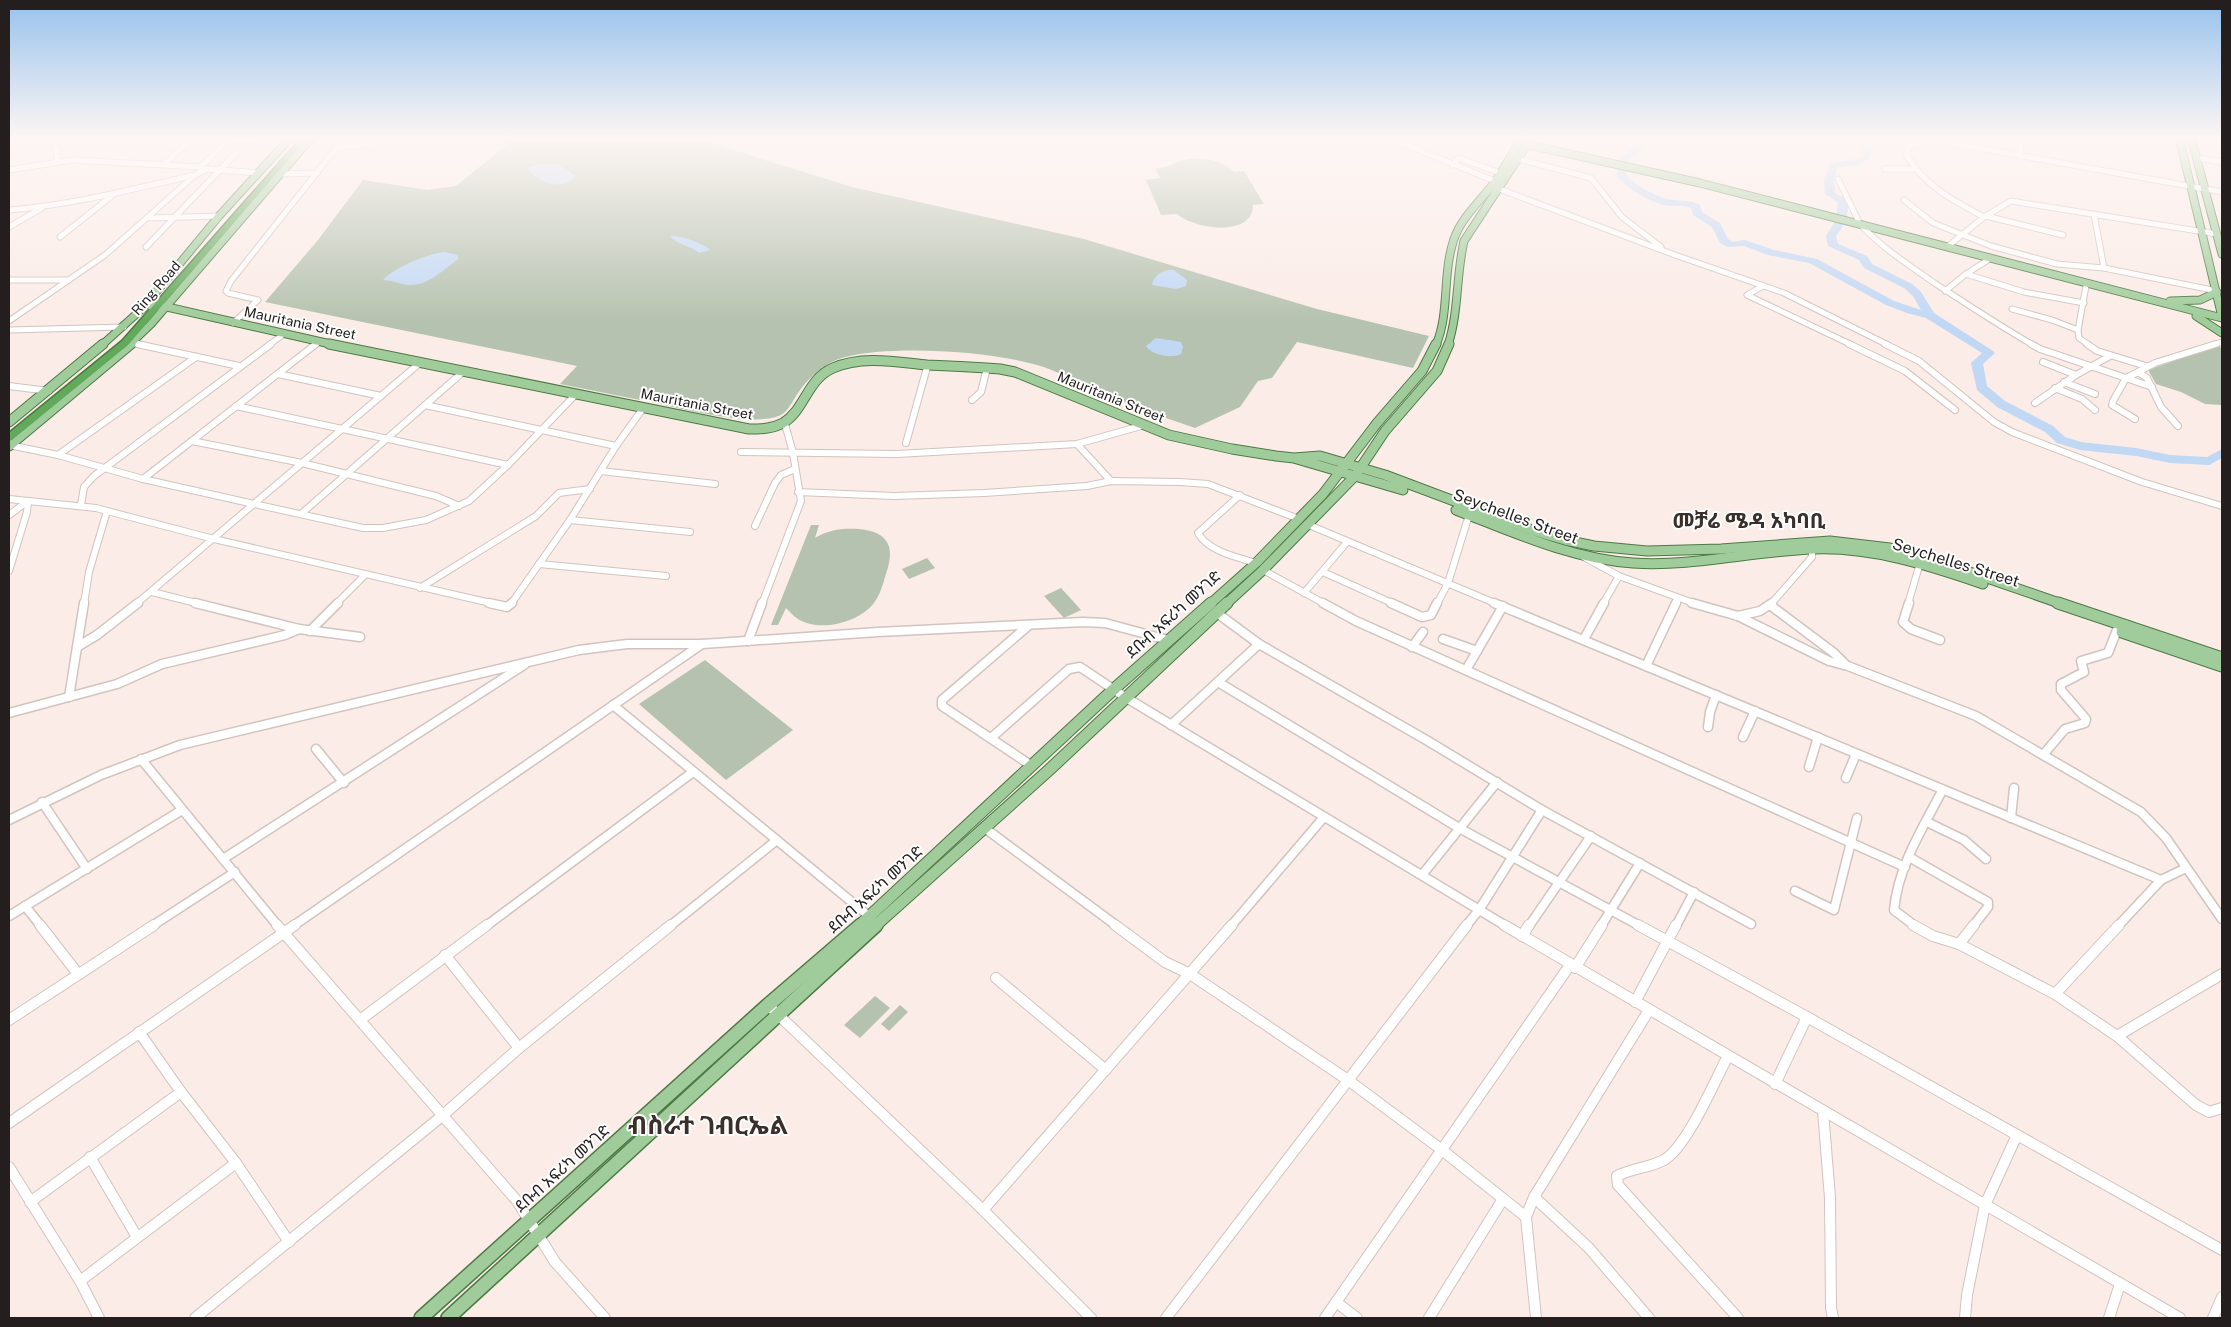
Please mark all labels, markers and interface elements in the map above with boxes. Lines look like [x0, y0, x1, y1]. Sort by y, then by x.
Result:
street label: Ring Road [128, 258, 184, 318]
street label: Mauritania Street [243, 303, 357, 343]
street label: Mauritania Street [1055, 368, 1167, 426]
street label: Mauritania Street [640, 385, 754, 423]
street label: Seychelles Street [1451, 485, 1581, 548]
district label: መቻሬ ሜዳ አካባቢ [1672, 508, 1826, 533]
street label: Seychelles Street [1890, 534, 2022, 591]
street label: ደቡብ አፍሪካ መንገድ [1122, 566, 1226, 662]
street label: ደቡብ አፍሪካ መንገድ [824, 841, 928, 937]
district label: ብስራተ ገብርኤል [628, 1110, 788, 1140]
street label: ደቡብ አፍሪካ መንገድ [511, 1120, 615, 1216]

